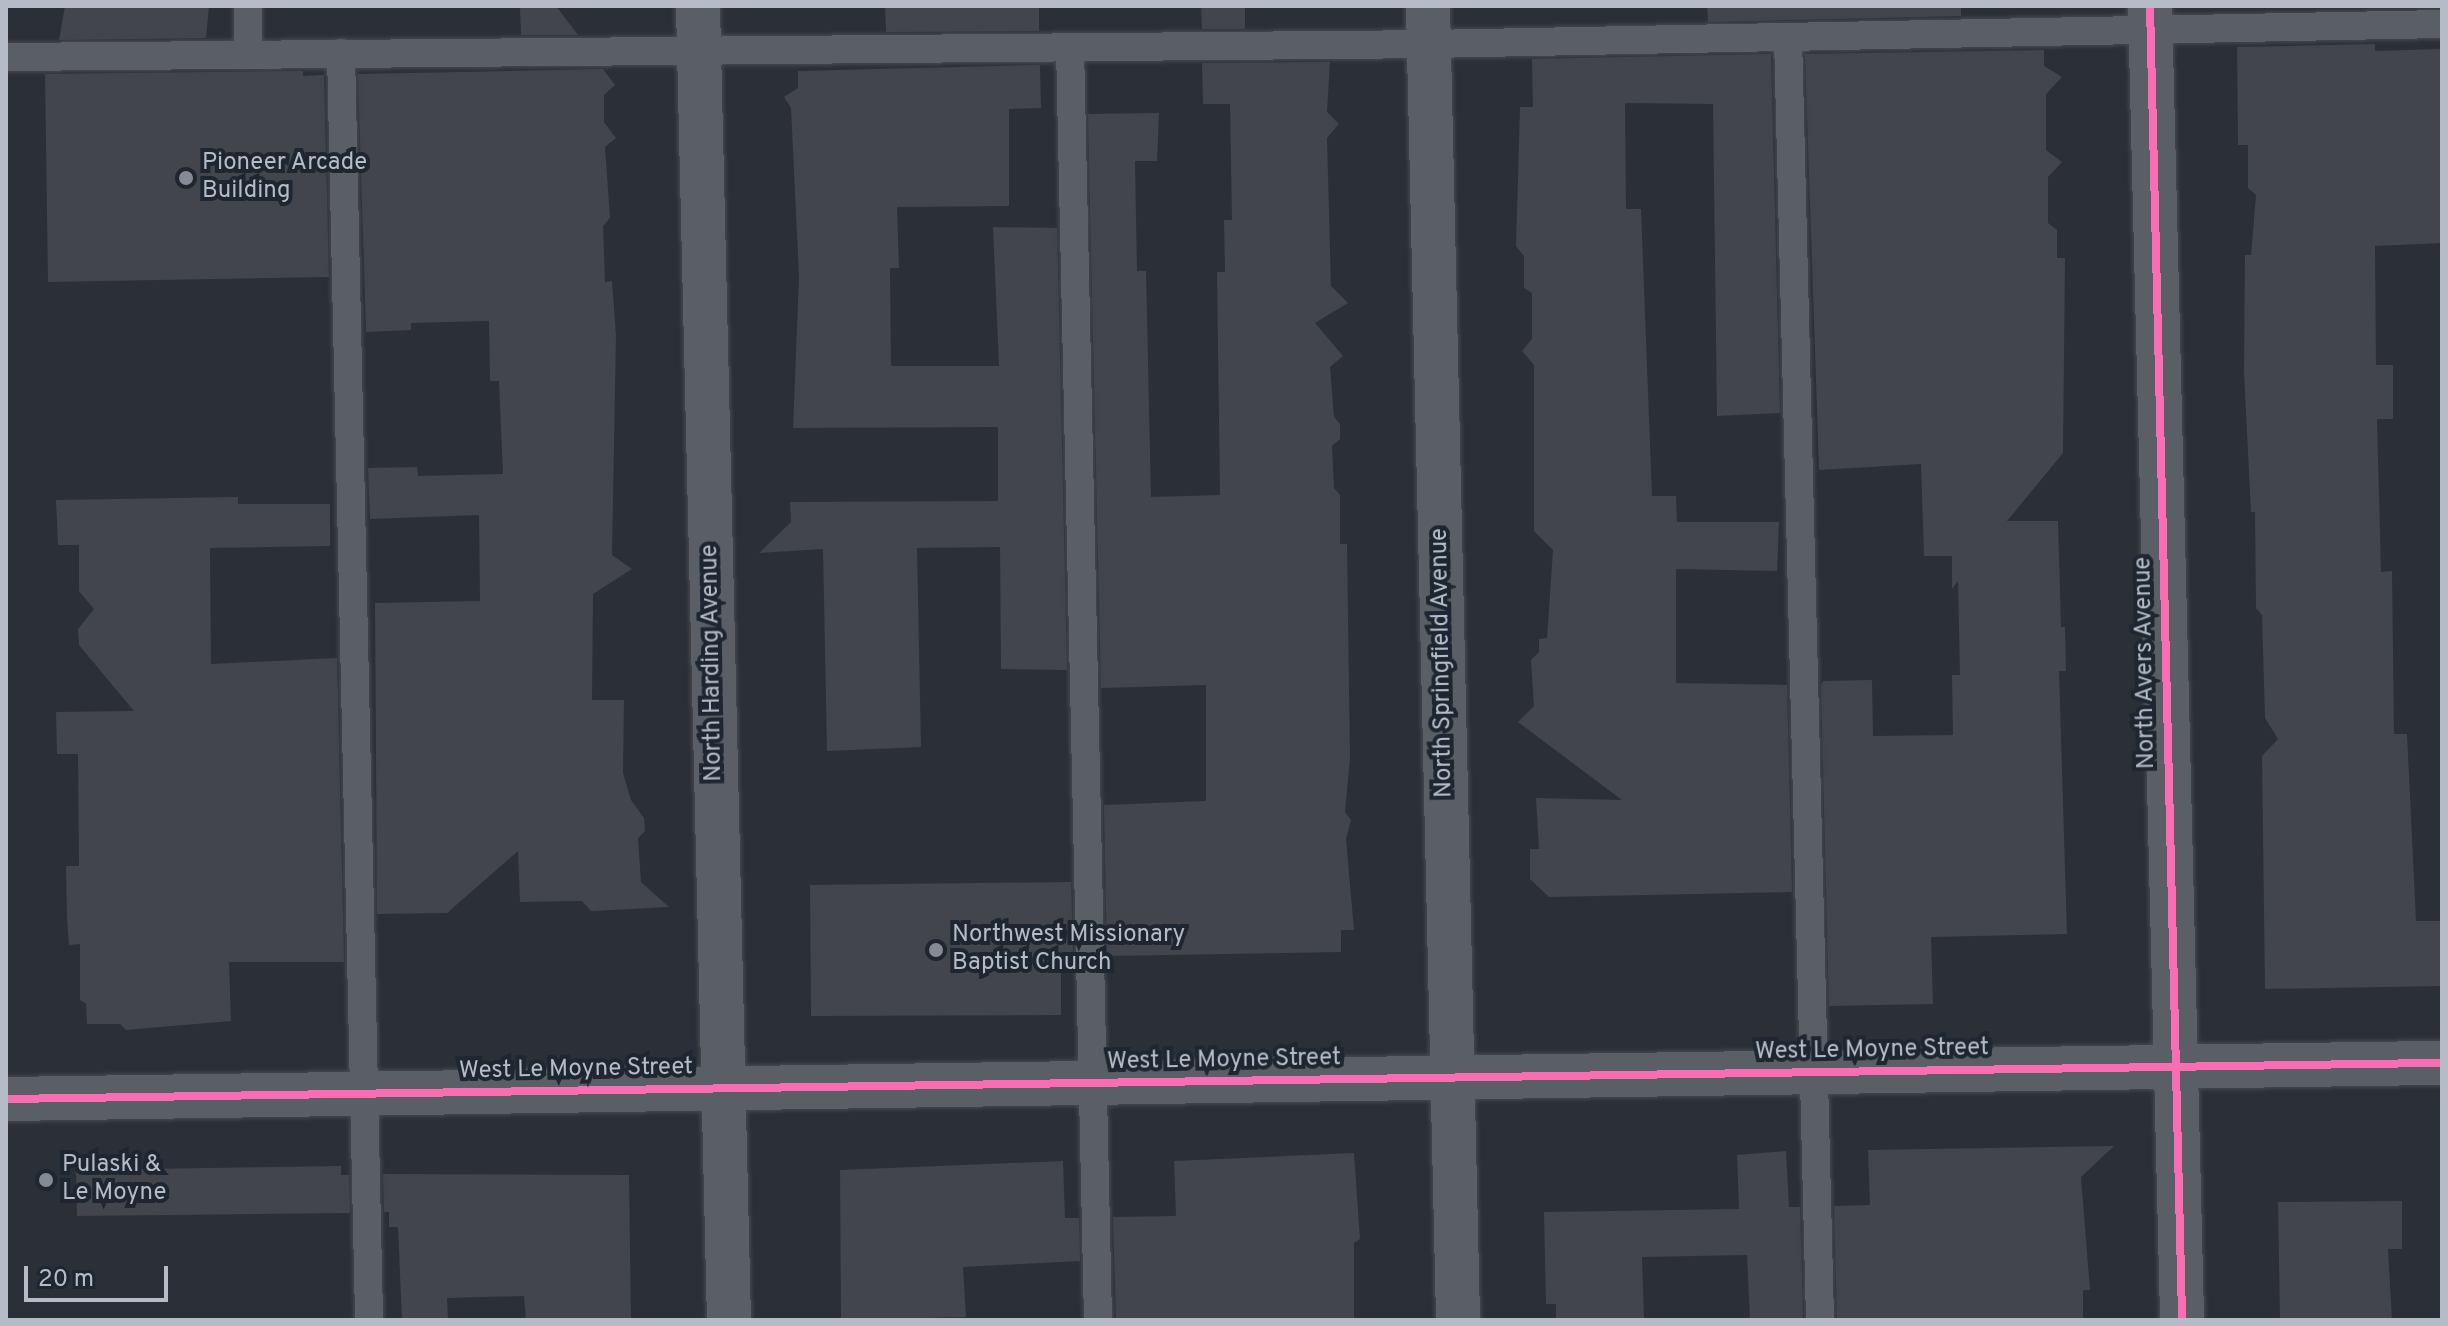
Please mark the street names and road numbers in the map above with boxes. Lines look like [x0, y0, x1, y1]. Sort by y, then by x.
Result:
street label: North Springfield Avenue [1426, 527, 1460, 799]
street label: North Harding Avenue [697, 544, 729, 782]
street label: North Avers Avenue [2130, 556, 2162, 770]
street label: West Le Moyne Street [1755, 1035, 1989, 1067]
street label: West Le Moyne Street [1107, 1045, 1341, 1077]
street label: West Le Moyne Street [459, 1054, 693, 1086]

